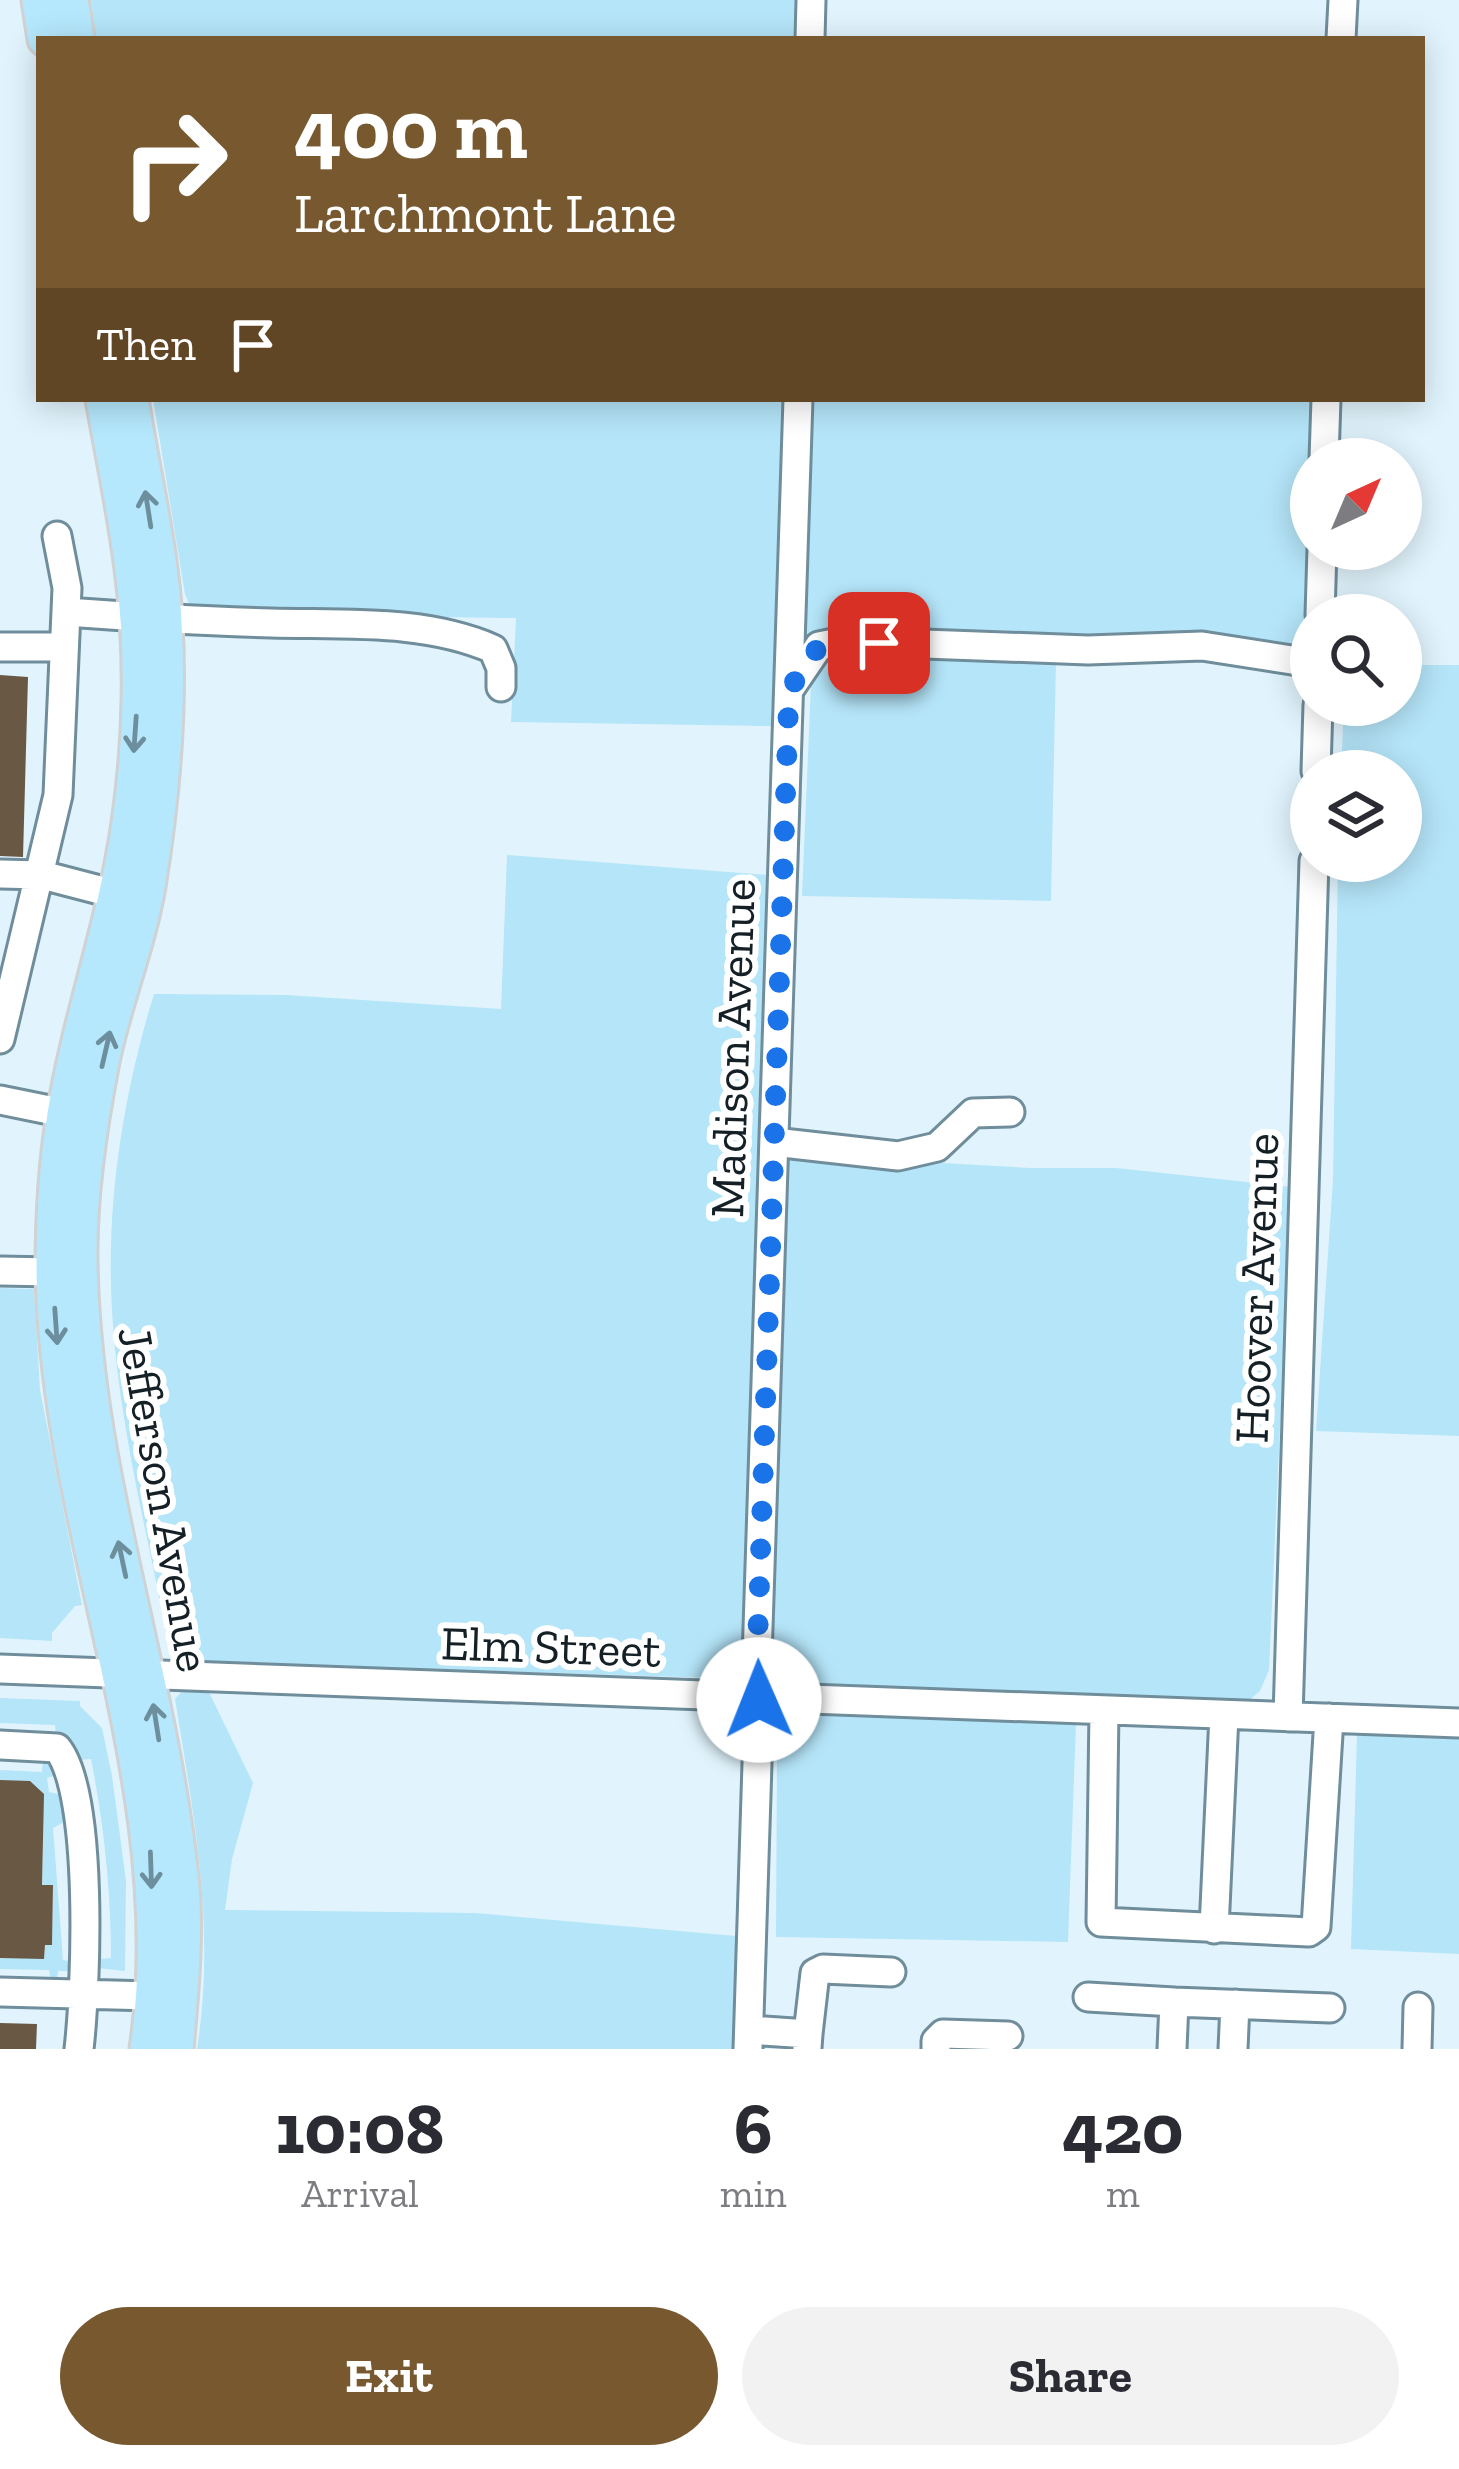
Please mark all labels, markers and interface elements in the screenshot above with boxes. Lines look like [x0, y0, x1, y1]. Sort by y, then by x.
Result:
text: 400 m [294, 79, 528, 180]
icon: right [96, 84, 252, 240]
text: Larchmont Lane [294, 181, 677, 246]
icon: arrive [220, 312, 286, 378]
text: Then [96, 318, 196, 372]
north arrow [1290, 438, 1422, 570]
map controls [1290, 438, 1422, 882]
one-way arrow [136, 491, 159, 530]
pin [828, 592, 930, 694]
button: search [1290, 594, 1422, 726]
icon: arrive [846, 610, 912, 676]
one-way arrow [124, 714, 147, 753]
button: layers [1290, 750, 1422, 882]
street label: Madison Avenue [698, 877, 767, 1219]
one-way arrow [96, 1031, 118, 1069]
street label: Hoover Avenue [1223, 1132, 1290, 1444]
one-way arrow [45, 1306, 68, 1345]
street label: Jefferson Avenue [106, 1322, 223, 1676]
one-way arrow [110, 1541, 133, 1579]
street label: Elm Street [440, 1614, 662, 1679]
position arrow [696, 1637, 822, 1763]
one-way arrow [144, 1703, 167, 1742]
one-way arrow [139, 1850, 162, 1889]
text: 10:08 [276, 2085, 444, 2171]
text: 6 [734, 2085, 773, 2171]
text: 420 [1062, 2085, 1183, 2171]
text: Arrival [301, 2170, 419, 2217]
text: min [720, 2170, 787, 2217]
text: m [1106, 2170, 1140, 2217]
button: Exit [60, 2307, 718, 2445]
button: Share [742, 2307, 1399, 2445]

